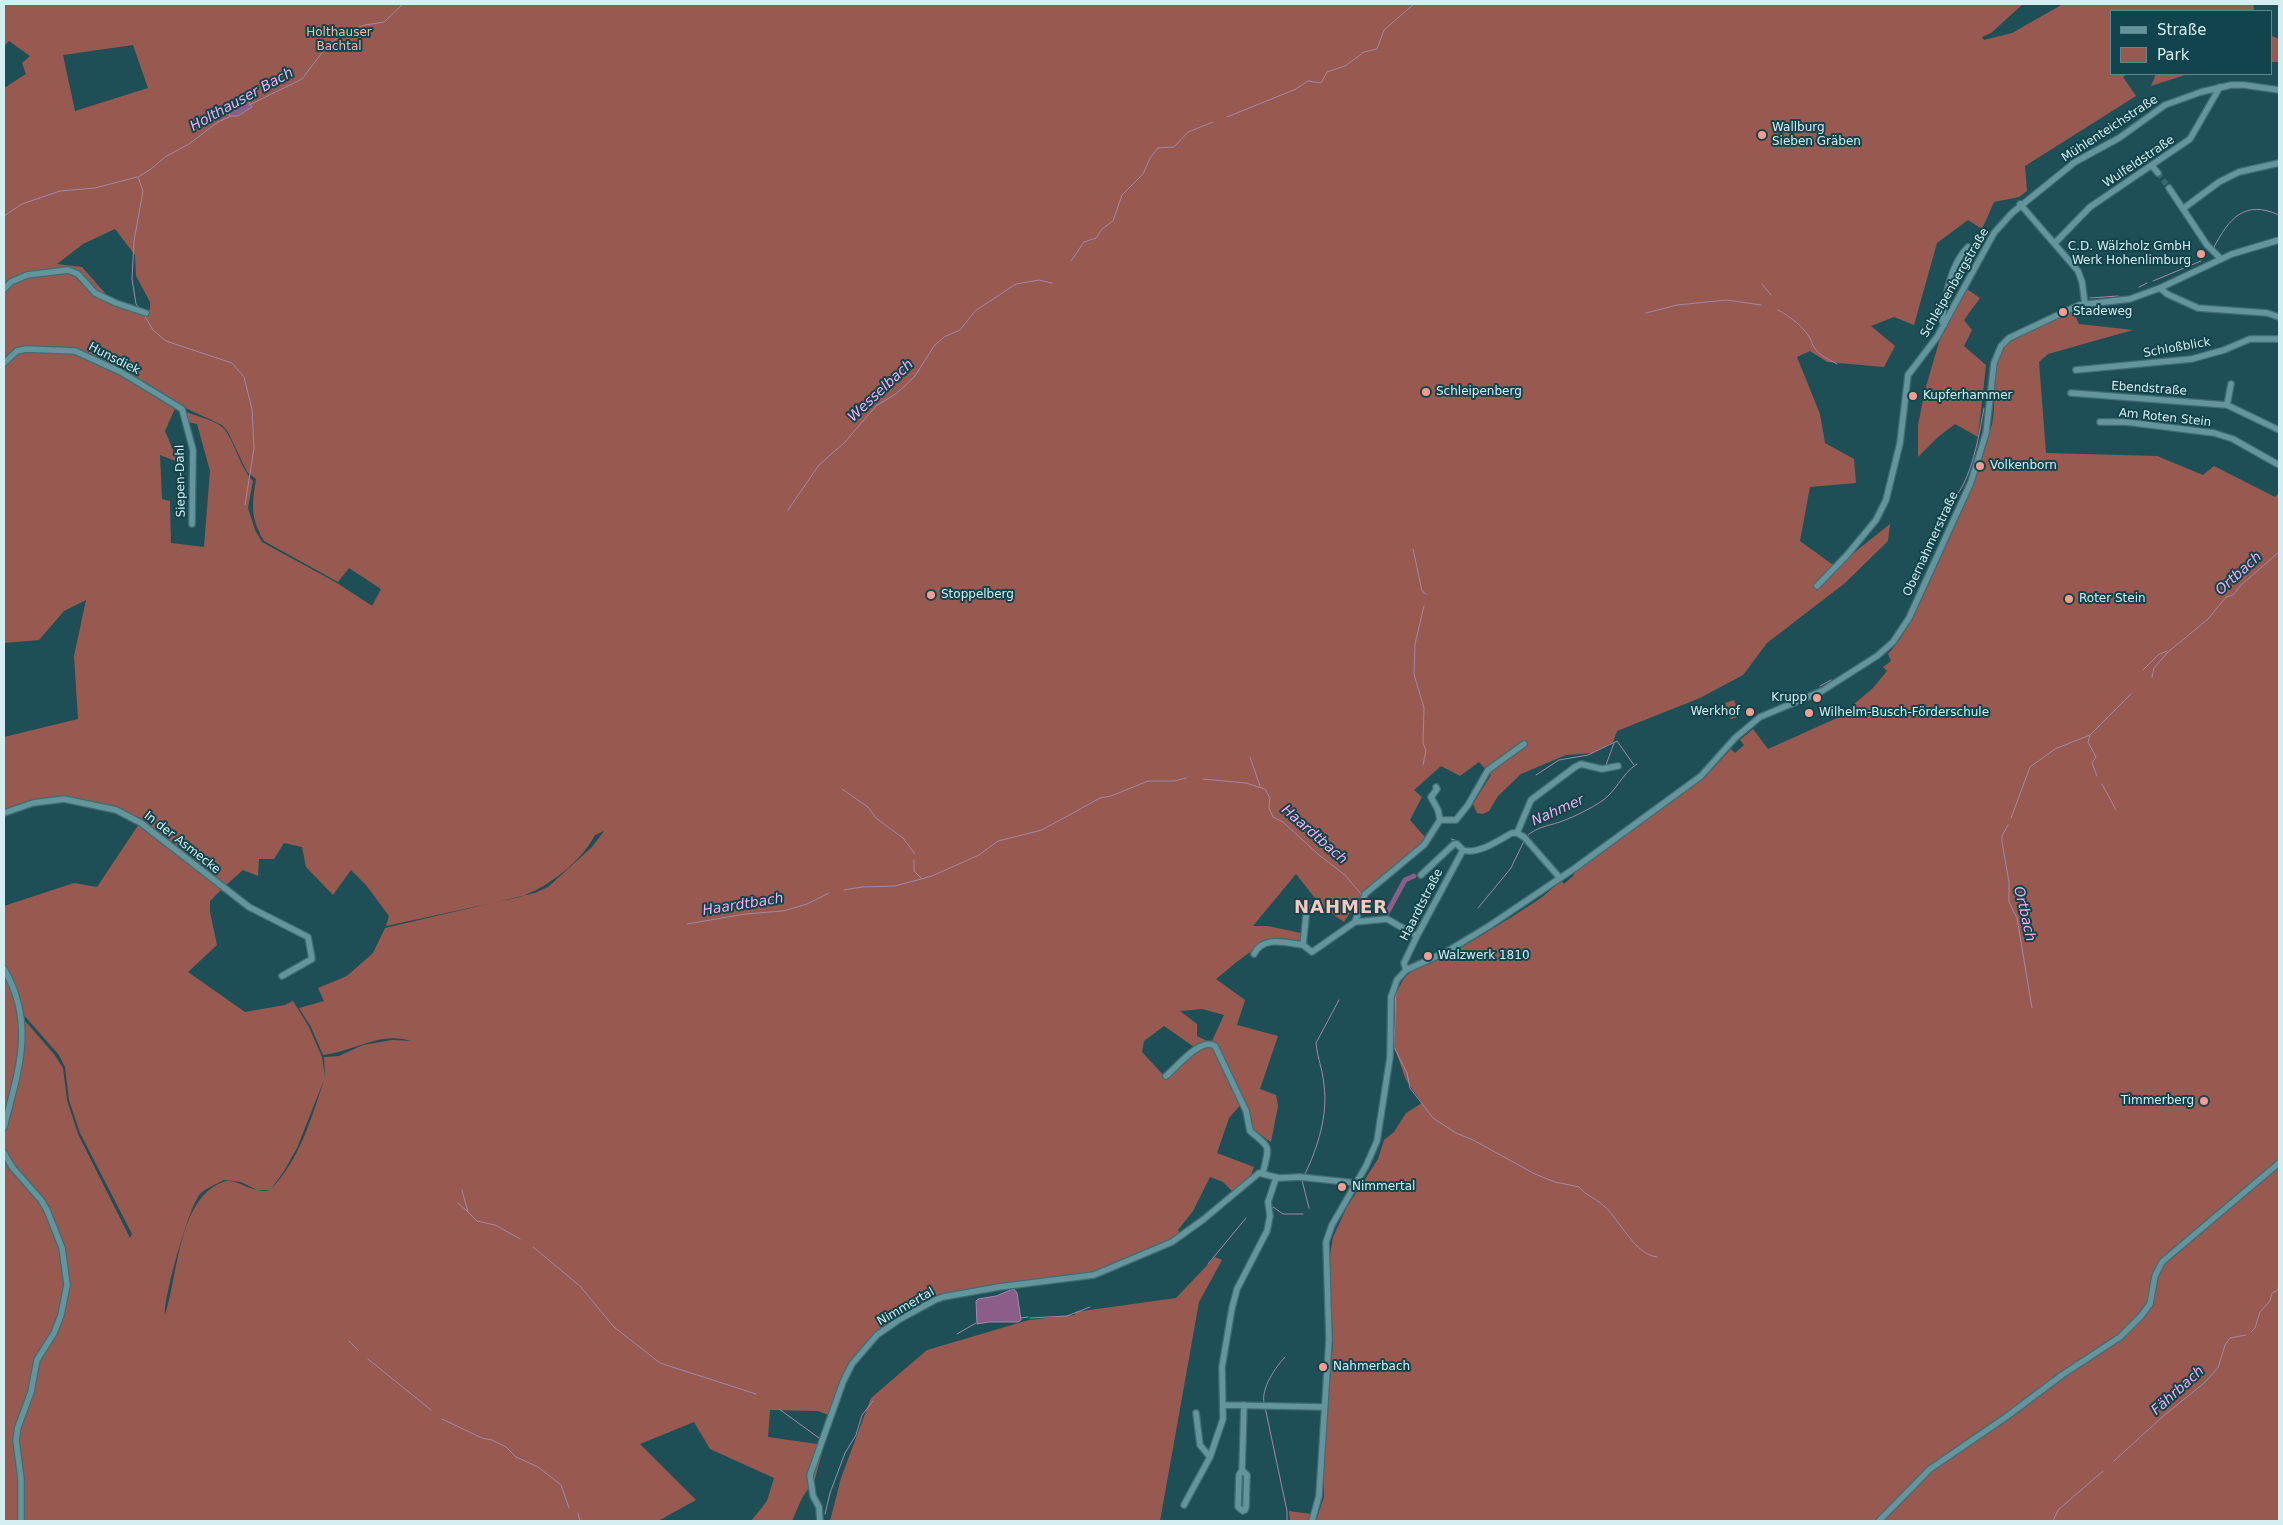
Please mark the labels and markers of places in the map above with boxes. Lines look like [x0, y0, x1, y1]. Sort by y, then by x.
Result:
place label: Wallburg Sieben Gräben [1772, 121, 1861, 149]
marker: Wallburg Sieben Gräben [1756, 129, 1768, 141]
place label: C.D. Wälzholz GmbH Werk Hohenlimburg [2068, 240, 2191, 268]
marker: C.D. Wälzholz GmbH Werk Hohenlimburg [2195, 248, 2207, 260]
place label: Stadeweg [2073, 305, 2132, 319]
marker: Stadeweg [2057, 306, 2069, 318]
place label: Schleipenberg [1436, 385, 1522, 399]
marker: Schleipenberg [1420, 386, 1432, 398]
place label: Kupferhammer [1923, 389, 2012, 403]
marker: Kupferhammer [1907, 390, 1919, 402]
place label: Volkenborn [1990, 459, 2057, 473]
marker: Volkenborn [1974, 460, 1986, 472]
place label: Stoppelberg [941, 588, 1014, 602]
marker: Stoppelberg [925, 589, 937, 601]
place label: Roter Stein [2079, 592, 2146, 606]
marker: Roter Stein [2063, 593, 2075, 605]
place label: Krupp [1771, 691, 1807, 705]
marker: Krupp [1811, 692, 1823, 704]
place label: Werkhof [1690, 705, 1740, 719]
marker: Werkhof [1744, 706, 1756, 718]
place label: Wilhelm-Busch-Förderschule [1819, 706, 1989, 720]
marker: Wilhelm-Busch-Förderschule [1803, 707, 1815, 719]
place label: Walzwerk 1810 [1438, 949, 1530, 963]
marker: Walzwerk 1810 [1422, 950, 1434, 962]
place label: Timmerberg [2121, 1094, 2194, 1108]
marker: Timmerberg [2198, 1095, 2210, 1107]
place label: Nimmertal [1352, 1180, 1415, 1194]
marker: Nimmertal [1336, 1181, 1348, 1193]
place label: Nahmerbach [1333, 1360, 1410, 1374]
marker: Nahmerbach [1317, 1361, 1329, 1373]

